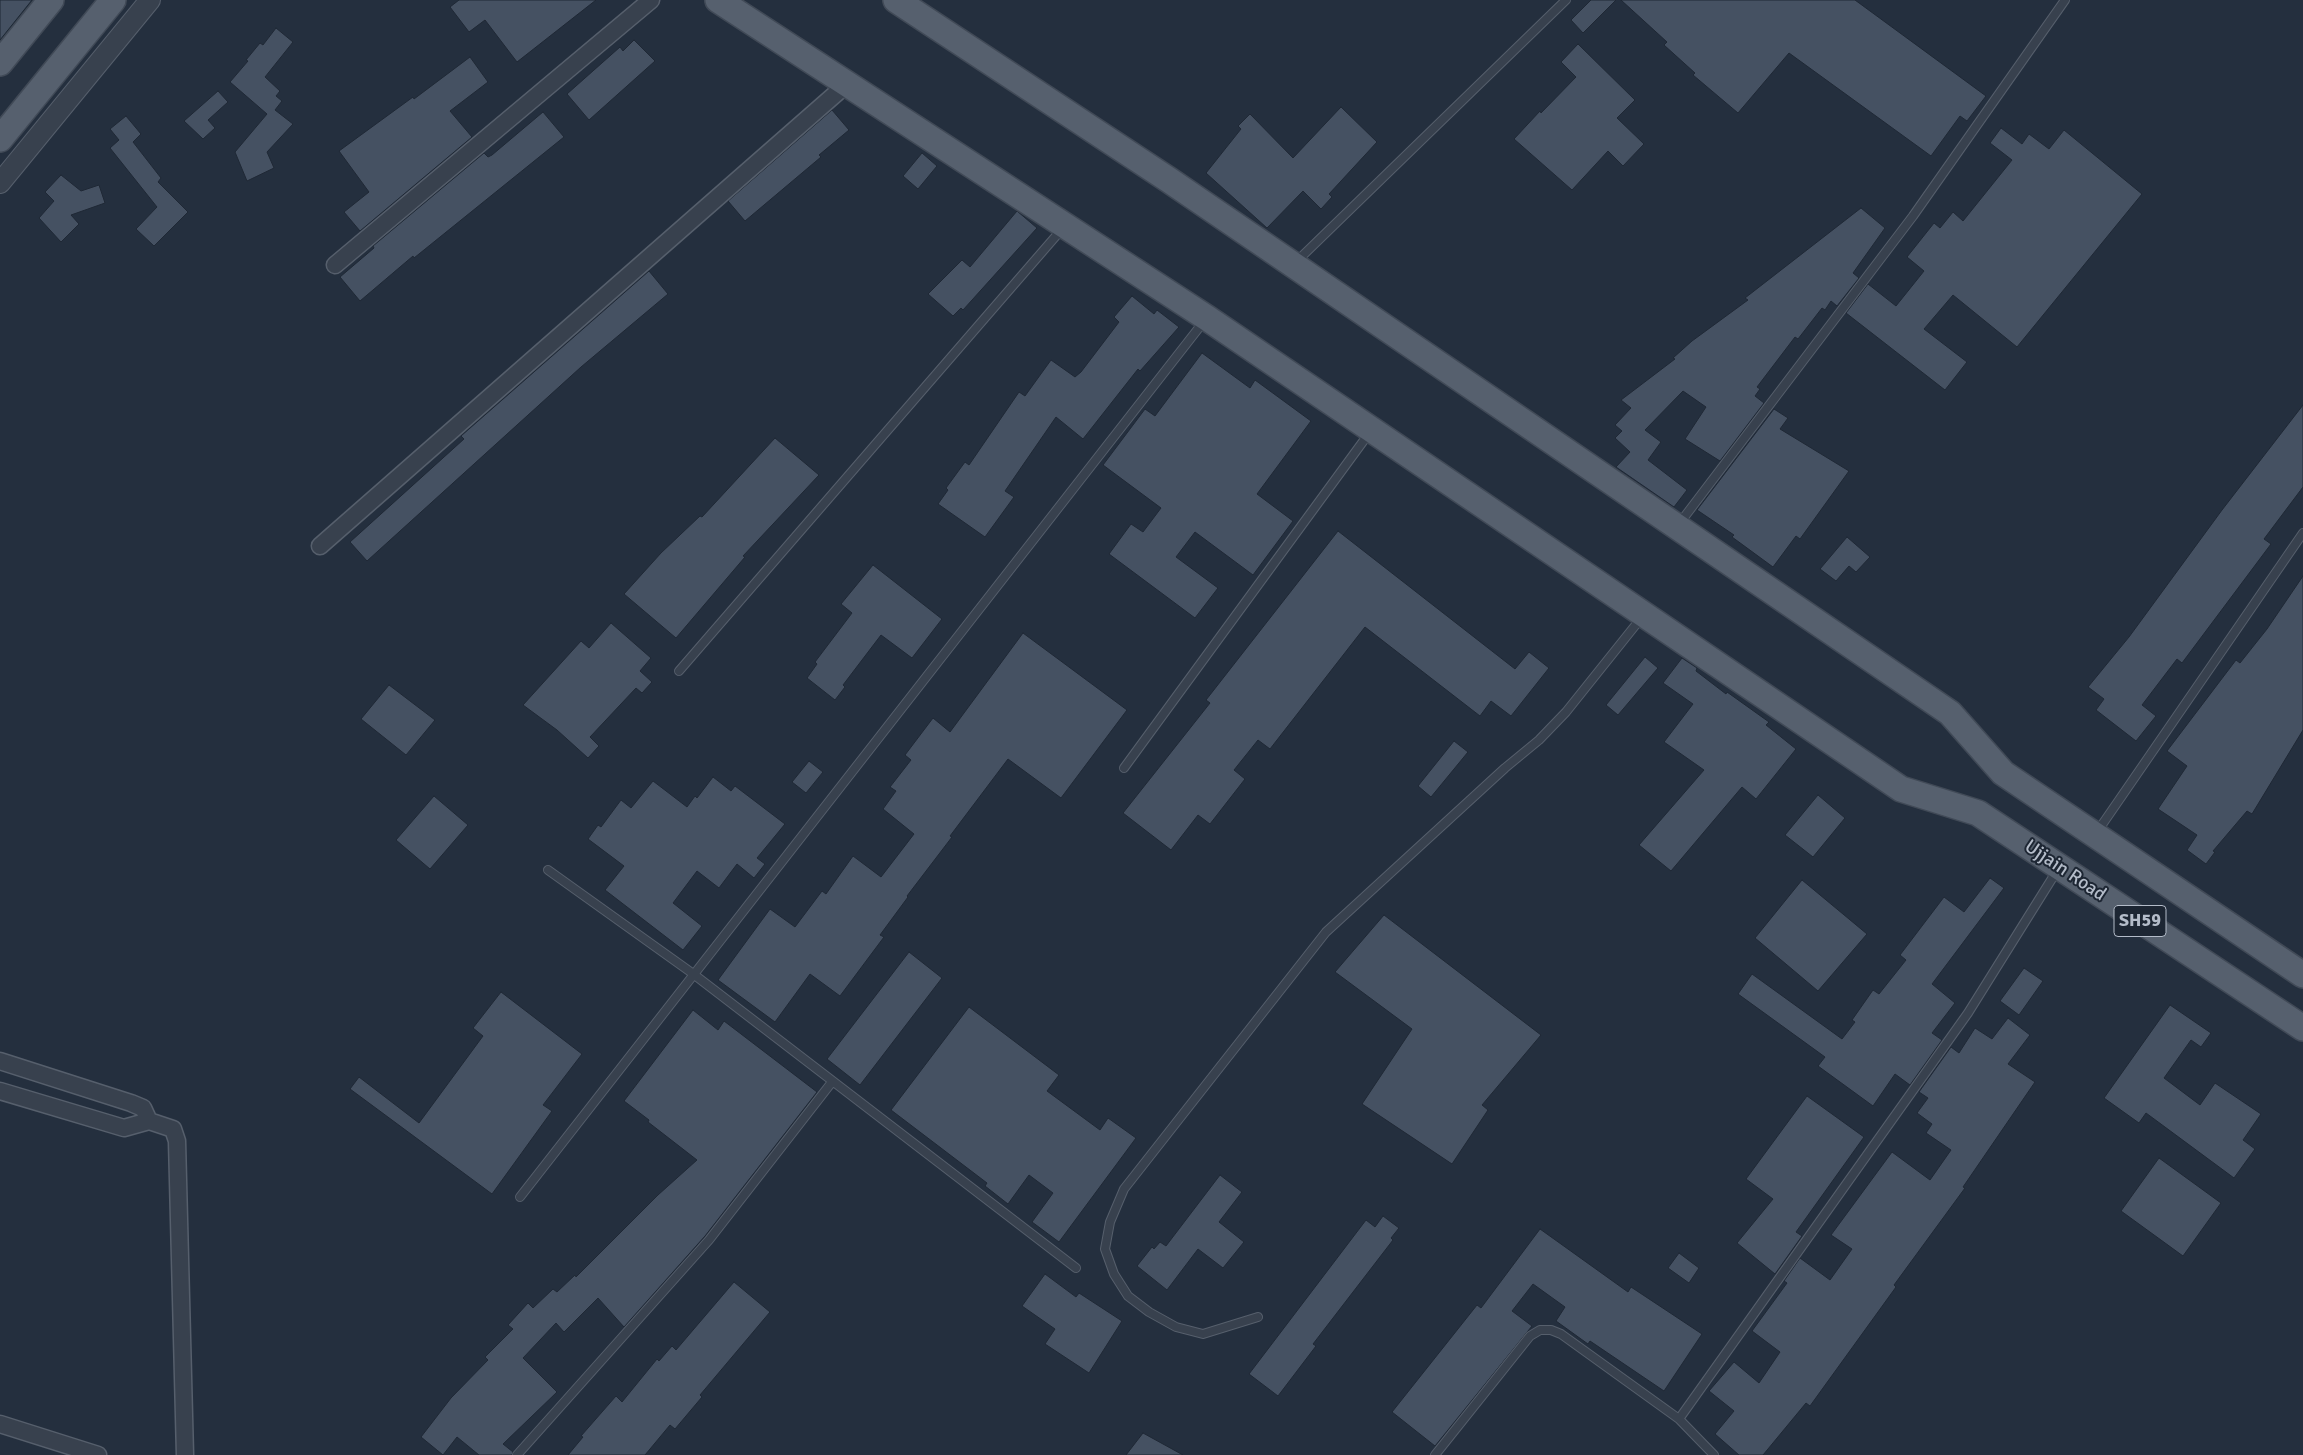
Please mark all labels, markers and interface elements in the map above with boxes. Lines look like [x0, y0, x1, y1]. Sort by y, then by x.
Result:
street label: Ujjain Road [2020, 835, 2110, 907]
road number: SH59 [2114, 906, 2166, 936]

